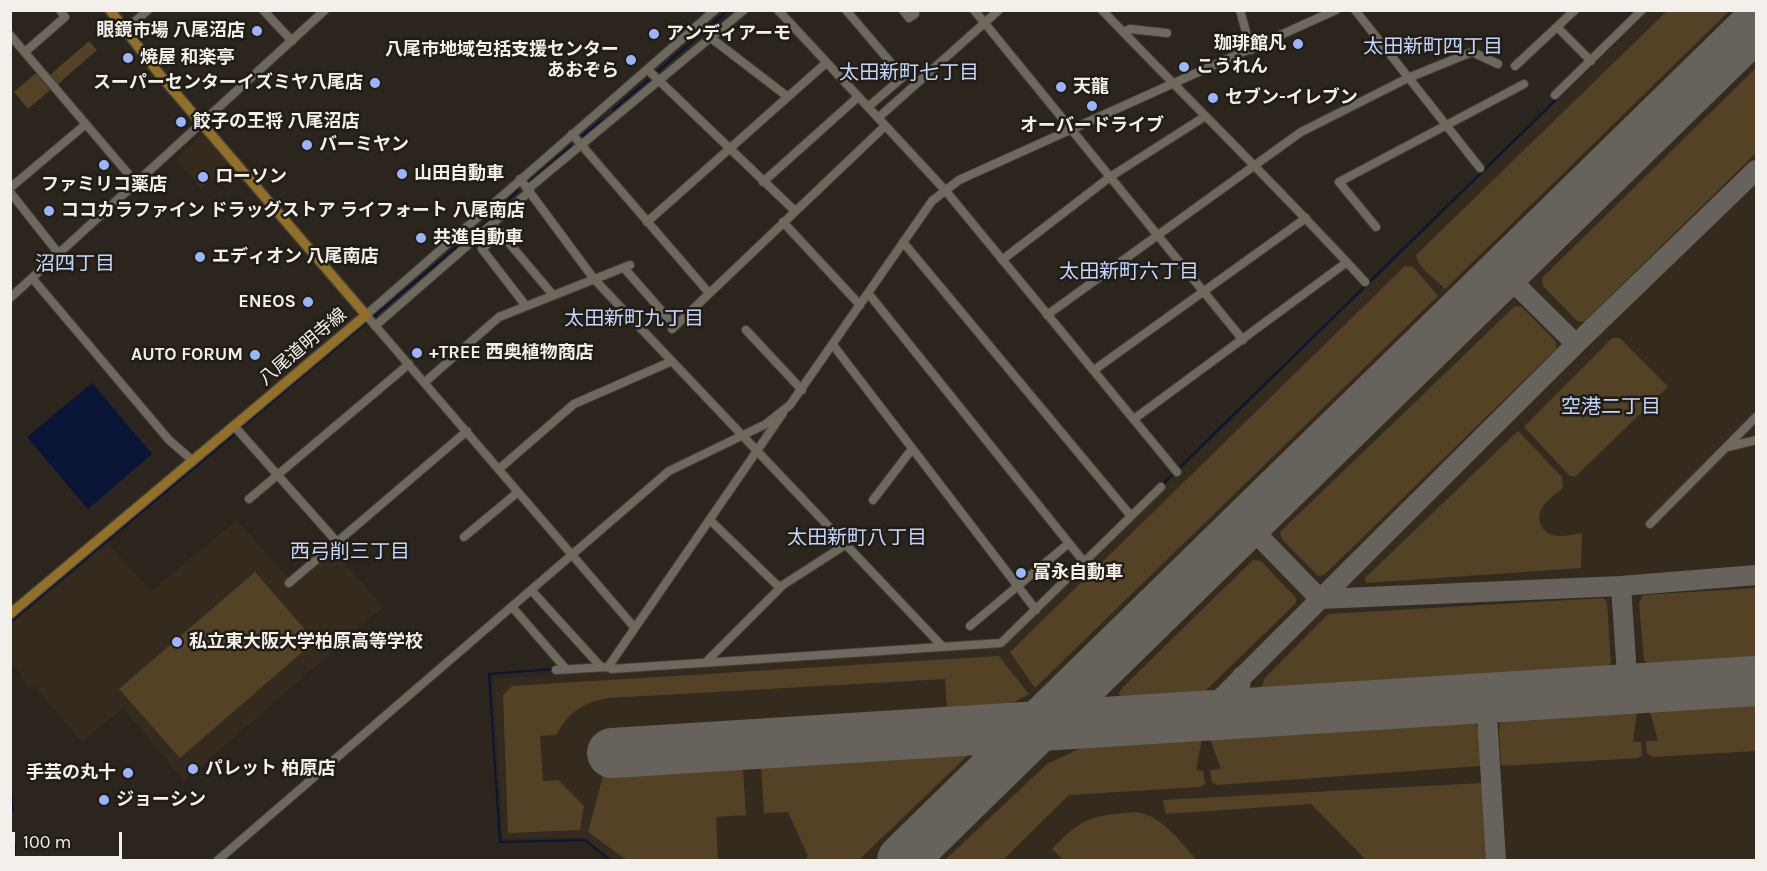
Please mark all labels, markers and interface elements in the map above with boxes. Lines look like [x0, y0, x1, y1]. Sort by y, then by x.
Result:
place label: 眼鏡市場 八尾沼店 [96, 20, 245, 42]
place label: アンディアーモ [666, 23, 791, 45]
marker: 眼鏡市場 八尾沼店 [250, 24, 264, 38]
marker: アンディアーモ [647, 27, 661, 41]
place label: 珈琲館凡 [1214, 33, 1286, 55]
district label: 太田新町四丁目 [1363, 35, 1503, 59]
marker: 珈琲館凡 [1291, 37, 1305, 51]
place label: 八尾市地域包括支援センター あおぞら [385, 39, 619, 82]
place label: 焼屋 和楽亭 [140, 47, 235, 69]
marker: 焼屋 和楽亭 [121, 51, 135, 65]
marker: 八尾市地域包括支援センター あおぞら [624, 53, 638, 67]
place label: こうれん [1196, 56, 1268, 78]
marker: こうれん [1177, 60, 1191, 74]
district label: 太田新町七丁目 [839, 61, 979, 85]
place label: スーパーセンターイズミヤ八尾店 [93, 72, 363, 94]
marker: スーパーセンターイズミヤ八尾店 [368, 76, 382, 90]
place label: 天龍 [1073, 76, 1109, 98]
marker: 天龍 [1054, 80, 1068, 94]
place label: セブン-イレブン [1225, 87, 1358, 109]
marker: セブン-イレブン [1206, 91, 1220, 105]
marker: オーバードライブ [1085, 99, 1099, 113]
place label: 餃子の王将 八尾沼店 [193, 111, 360, 133]
marker: 餃子の王将 八尾沼店 [174, 115, 188, 129]
place label: オーバードライブ [1020, 115, 1164, 137]
place label: バーミヤン [319, 134, 409, 156]
marker: バーミヤン [300, 138, 314, 152]
marker: ファミリコ薬店 [97, 158, 111, 172]
place label: 山田自動車 [414, 163, 504, 185]
place label: ローソン [215, 166, 287, 188]
marker: 山田自動車 [395, 167, 409, 181]
marker: ローソン [196, 170, 210, 184]
place label: ファミリコ薬店 [41, 174, 167, 196]
place label: ココカラファイン ドラッグストア ライフォート 八尾南店 [61, 200, 525, 222]
marker: ココカラファイン ドラッグストア ライフォート 八尾南店 [42, 204, 56, 218]
place label: 共進自動車 [433, 227, 523, 249]
marker: 共進自動車 [414, 231, 428, 245]
place label: エディオン 八尾南店 [212, 246, 379, 268]
marker: エディオン 八尾南店 [193, 250, 207, 264]
district label: 沼四丁目 [35, 252, 115, 276]
district label: 太田新町六丁目 [1059, 260, 1199, 284]
place label: ENEOS [238, 291, 296, 313]
marker: ENEOS [301, 295, 315, 309]
street label: 八尾道明寺線 [255, 304, 351, 390]
district label: 太田新町九丁目 [564, 307, 704, 331]
place label: +TREE 西奥植物商店 [429, 342, 593, 364]
place label: AUTO FORUM [131, 344, 243, 366]
marker: +TREE 西奥植物商店 [410, 346, 424, 360]
marker: AUTO FORUM [248, 348, 262, 362]
district label: 空港二丁目 [1561, 395, 1661, 419]
district label: 太田新町八丁目 [787, 526, 927, 550]
district label: 西弓削三丁目 [290, 540, 410, 564]
place label: 富永自動車 [1033, 562, 1123, 584]
marker: 富永自動車 [1014, 566, 1028, 580]
place label: 私立東大阪大学柏原高等学校 [189, 631, 423, 653]
marker: 私立東大阪大学柏原高等学校 [170, 635, 184, 649]
place label: パレット 柏原店 [205, 758, 336, 780]
place label: 手芸の丸十 [26, 762, 116, 784]
marker: パレット 柏原店 [186, 762, 200, 776]
marker: 手芸の丸十 [121, 766, 135, 780]
place label: ジョーシン [116, 789, 206, 811]
marker: ジョーシン [97, 793, 111, 807]
scale bar [15, 820, 124, 858]
text: 100 m [23, 831, 71, 853]

